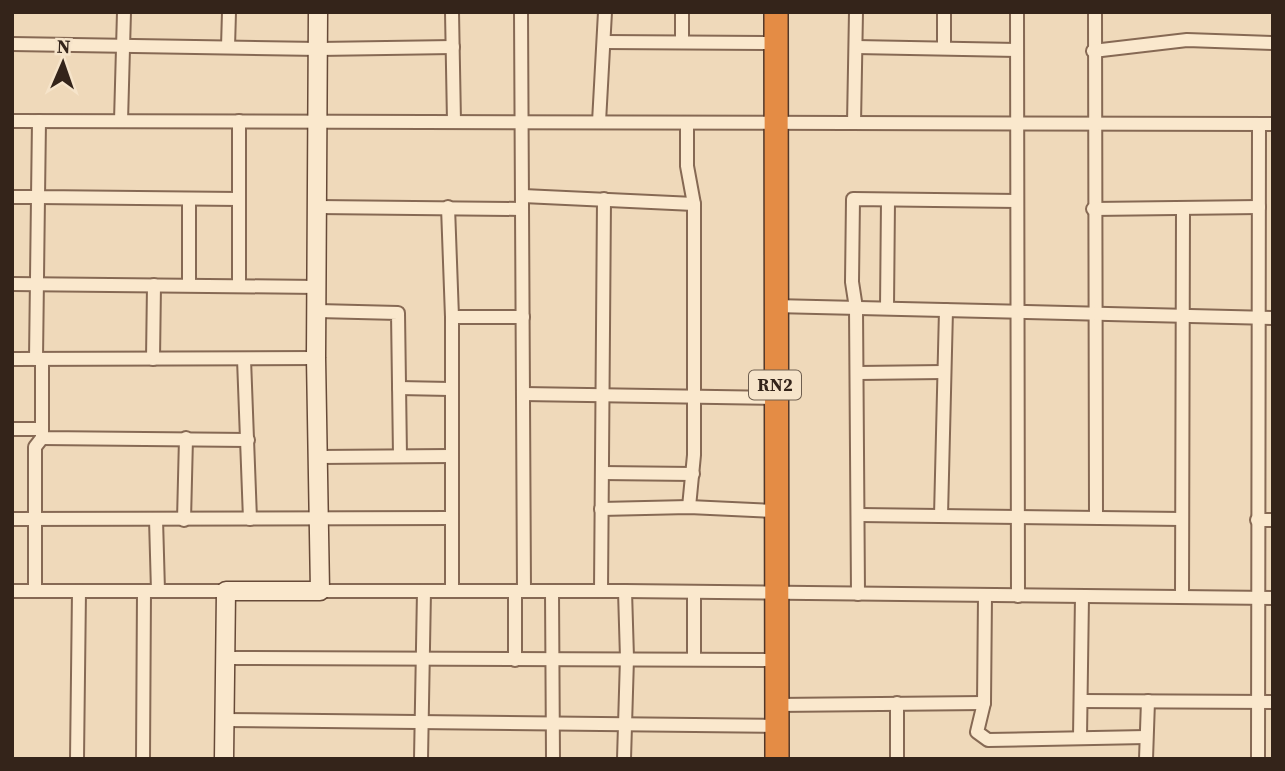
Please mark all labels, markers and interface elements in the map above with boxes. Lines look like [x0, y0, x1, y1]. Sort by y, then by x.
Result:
north arrow [28, 28, 98, 98]
text: N [56, 33, 71, 59]
road number: RN2 [749, 370, 801, 400]

